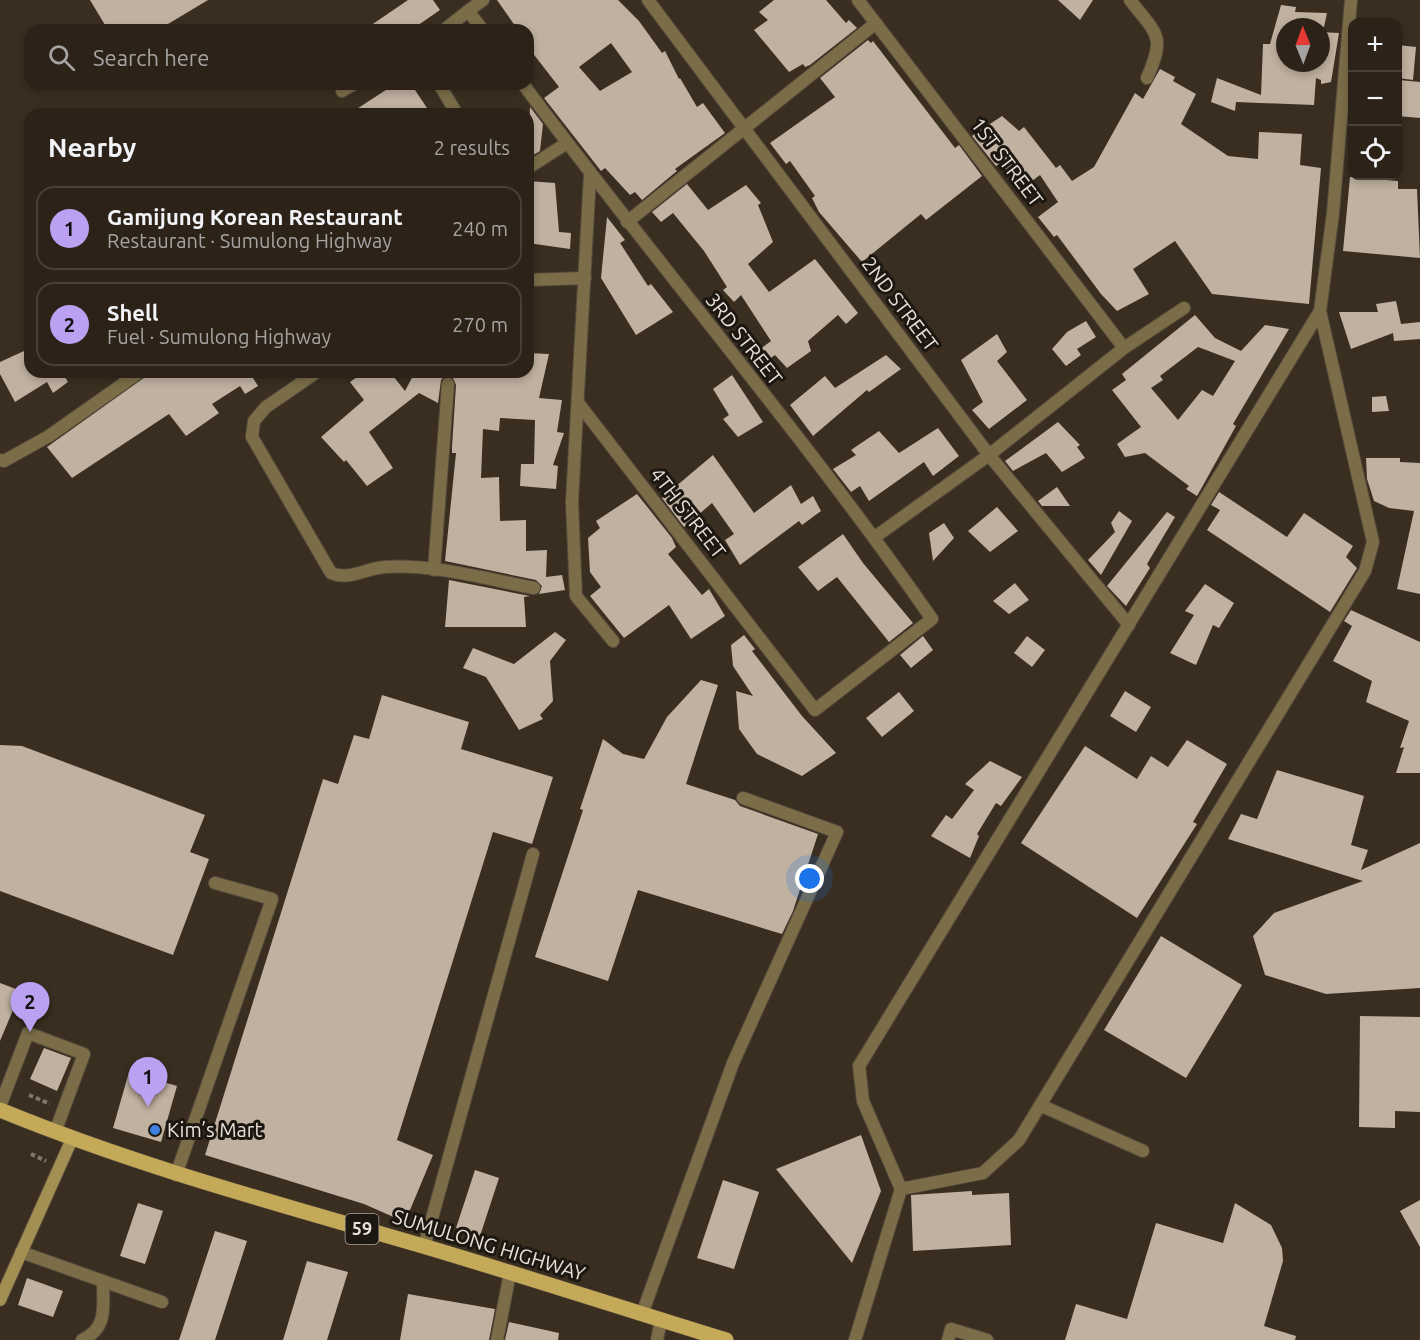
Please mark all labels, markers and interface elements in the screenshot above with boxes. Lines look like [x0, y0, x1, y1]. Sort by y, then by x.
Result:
north arrow [1276, 18, 1330, 72]
map controls [1348, 18, 1402, 180]
button: + [1348, 18, 1402, 72]
search box [24, 24, 534, 90]
icon: search [45, 41, 78, 74]
text: Search here [93, 45, 209, 70]
button: − [1348, 72, 1402, 126]
street label: 1ST STREET [967, 113, 1048, 211]
button: locate [1348, 126, 1402, 180]
text: Nearby [48, 133, 136, 162]
text: 2 results [434, 136, 510, 159]
text: Gamijung Korean Restaurant [107, 204, 403, 229]
text: 1 [64, 217, 75, 240]
text: 240 m [452, 217, 508, 240]
text: Restaurant · Sumulong Highway [107, 229, 392, 252]
street label: 2ND STREET [858, 252, 943, 355]
street label: 3RD STREET [701, 288, 787, 389]
text: Shell [107, 300, 158, 325]
text: 2 [64, 313, 75, 336]
text: 270 m [452, 313, 508, 336]
text: Fuel · Sumulong Highway [107, 325, 331, 348]
street label: 4TH STREET [646, 463, 731, 563]
your location [795, 864, 824, 893]
pin: 2 [10, 982, 50, 1032]
pin: 1 [128, 1058, 168, 1107]
place label: Kim’s Mart [167, 1118, 262, 1141]
marker: Kim’s Mart [148, 1123, 162, 1137]
street label: SUMULONG HIGHWAY [390, 1204, 589, 1285]
road number: 59 [346, 1214, 378, 1244]

